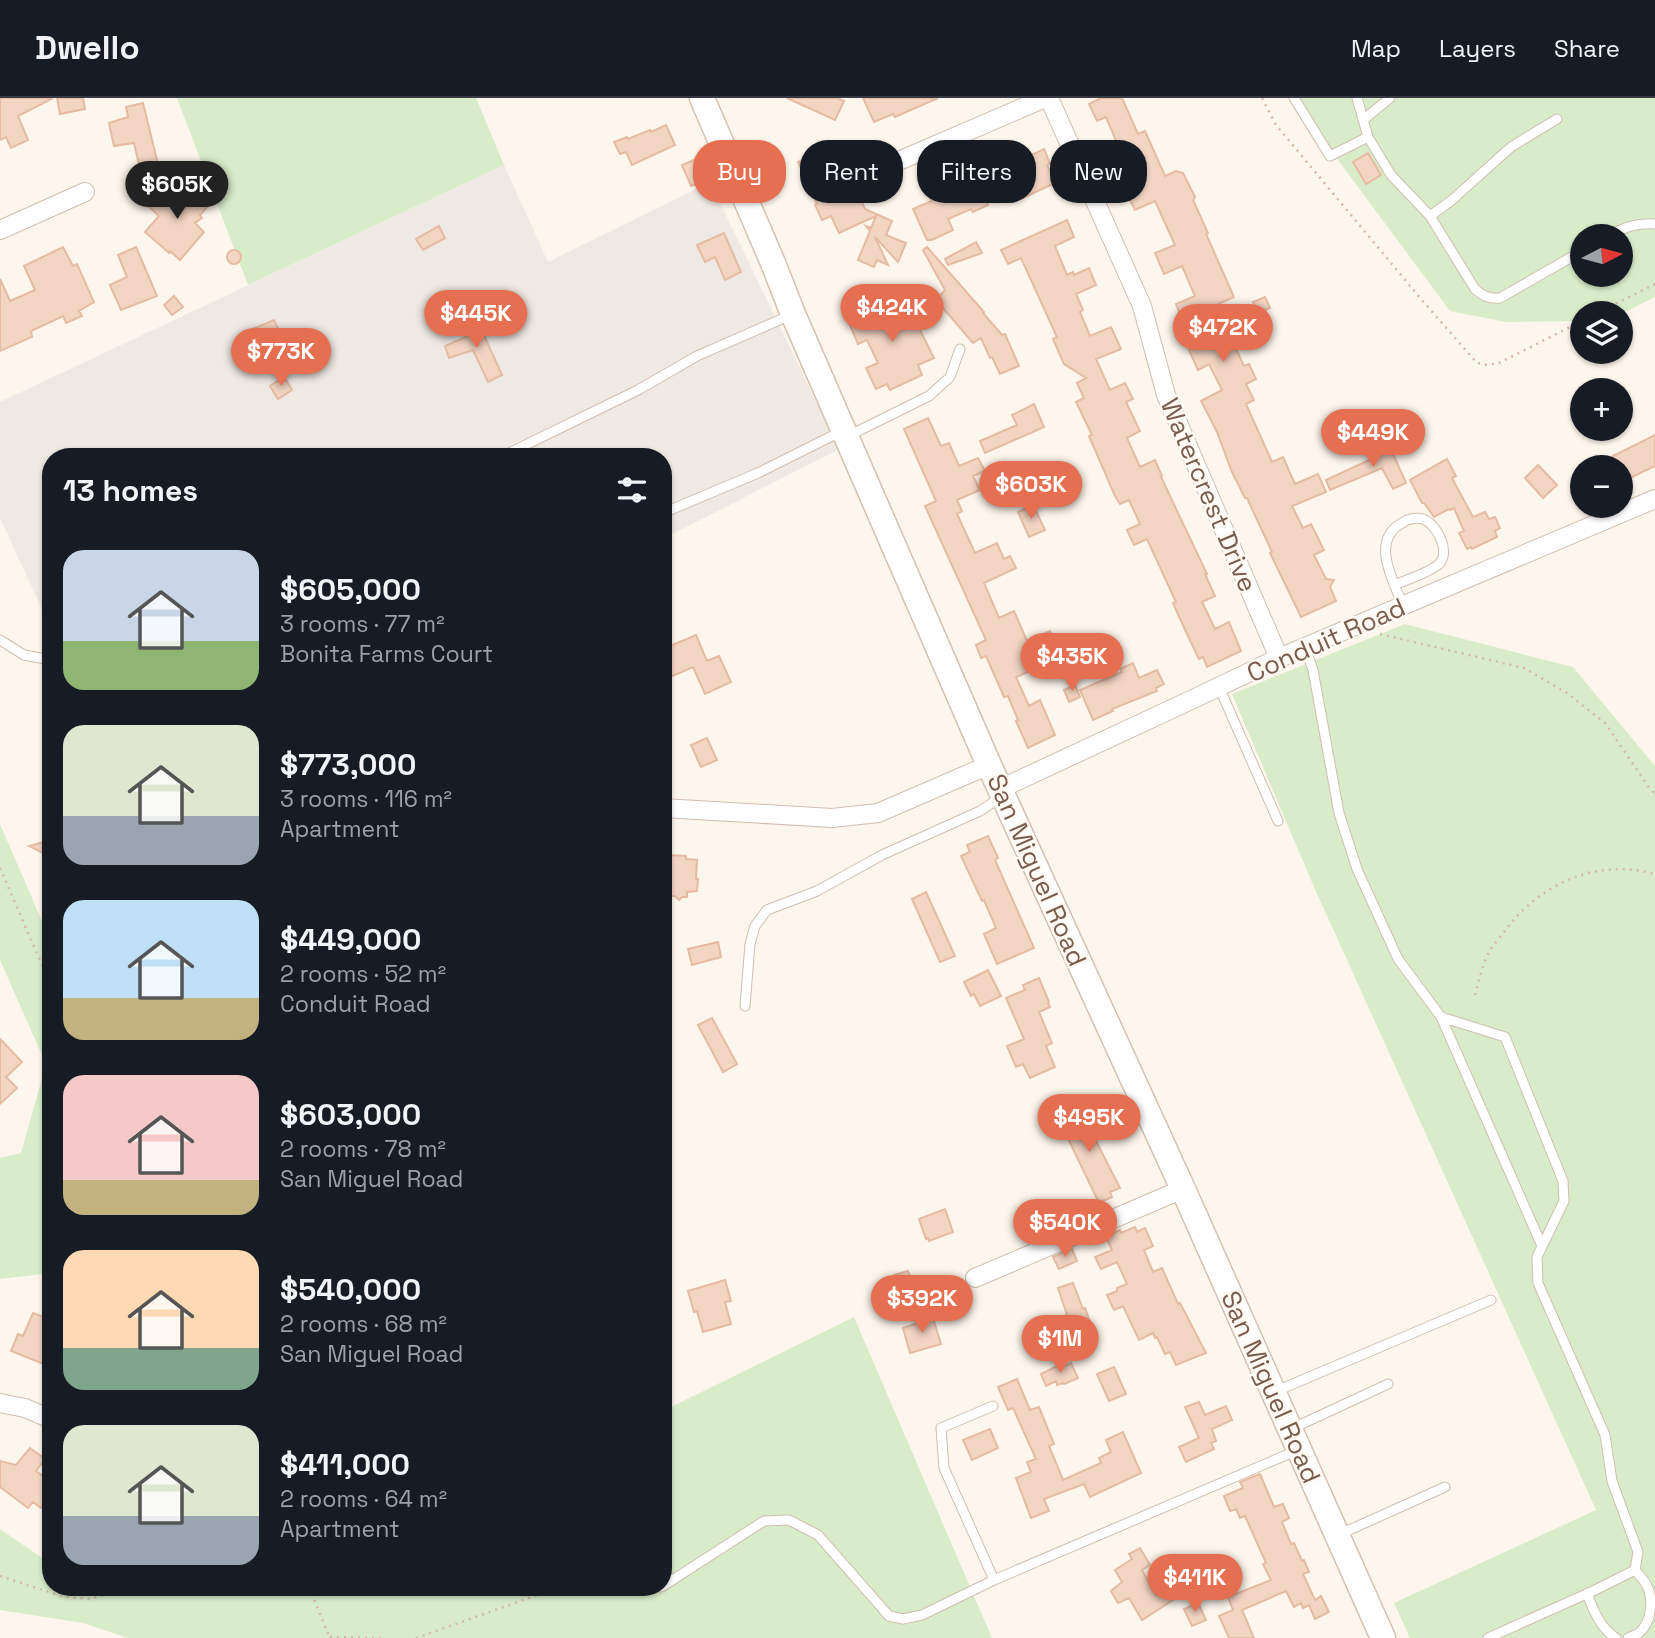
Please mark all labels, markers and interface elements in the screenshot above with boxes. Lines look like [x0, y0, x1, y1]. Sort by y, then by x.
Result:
text: Dwello [35, 27, 140, 69]
text: Map [1351, 33, 1401, 64]
text: Layers [1439, 33, 1516, 64]
text: Share [1554, 33, 1620, 64]
chip: Buy [693, 140, 786, 203]
chip: Rent [800, 140, 903, 203]
chip: Filters [917, 140, 1036, 203]
chip: New [1050, 140, 1147, 203]
pin: $605K [128, 162, 226, 221]
text: $605K [141, 169, 213, 199]
north arrow [1570, 224, 1633, 287]
map controls [1570, 224, 1633, 518]
pin: $424K [843, 285, 941, 344]
pin: $445K [427, 290, 525, 350]
text: $424K [857, 292, 927, 322]
text: $445K [440, 298, 512, 328]
button: layers [1570, 301, 1633, 364]
pin: $472K [1174, 304, 1272, 364]
text: $472K [1189, 312, 1257, 342]
pin: $773K [232, 328, 330, 388]
text: $773K [247, 336, 315, 366]
button: + [1570, 378, 1633, 441]
street label: Watercrest Drive [1153, 393, 1265, 597]
pin: $449K [1324, 410, 1422, 469]
text: $449K [1337, 417, 1409, 447]
button: − [1570, 455, 1633, 518]
pin: $603K [982, 462, 1080, 521]
text: $603K [995, 469, 1067, 499]
text: 13 homes [63, 471, 198, 510]
icon: filters [613, 471, 651, 509]
text: $605,000 [280, 570, 421, 609]
icon: home [119, 578, 203, 662]
street label: Conduit Road [1241, 590, 1411, 690]
text: 3 rooms · 77 m² [280, 609, 445, 639]
pin: $435K [1023, 634, 1121, 693]
text: Bonita Farms Court [280, 639, 493, 669]
text: $435K [1037, 641, 1107, 671]
text: $773,000 [280, 745, 416, 784]
icon: home [119, 753, 203, 837]
street label: San Miguel Road [979, 768, 1095, 972]
text: 3 rooms · 116 m² [280, 784, 452, 814]
text: Apartment [280, 814, 400, 844]
text: $449,000 [280, 920, 421, 959]
icon: home [119, 928, 203, 1012]
text: 2 rooms · 52 m² [280, 959, 446, 989]
text: Conduit Road [280, 989, 431, 1019]
pin: $495K [1040, 1094, 1138, 1154]
text: $603,000 [280, 1095, 421, 1134]
text: $495K [1054, 1102, 1124, 1132]
icon: home [119, 1103, 203, 1187]
text: 2 rooms · 78 m² [280, 1134, 446, 1164]
text: San Miguel Road [280, 1164, 463, 1194]
pin: $540K [1016, 1200, 1114, 1259]
text: $540K [1029, 1207, 1101, 1237]
text: $540,000 [280, 1270, 421, 1309]
pin: $392K [873, 1276, 971, 1335]
icon: home [119, 1278, 203, 1362]
text: $392K [887, 1283, 957, 1313]
street label: San Miguel Road [1213, 1285, 1329, 1489]
text: 2 rooms · 68 m² [280, 1309, 447, 1339]
pin: $1M [1026, 1316, 1094, 1375]
text: $1M [1038, 1323, 1082, 1353]
text: San Miguel Road [280, 1339, 463, 1369]
text: $411,000 [280, 1445, 410, 1484]
icon: home [119, 1453, 203, 1537]
text: 2 rooms · 64 m² [280, 1484, 447, 1514]
text: Apartment [280, 1514, 400, 1544]
pin: $411K [1146, 1554, 1244, 1614]
text: $411K [1164, 1562, 1226, 1592]

